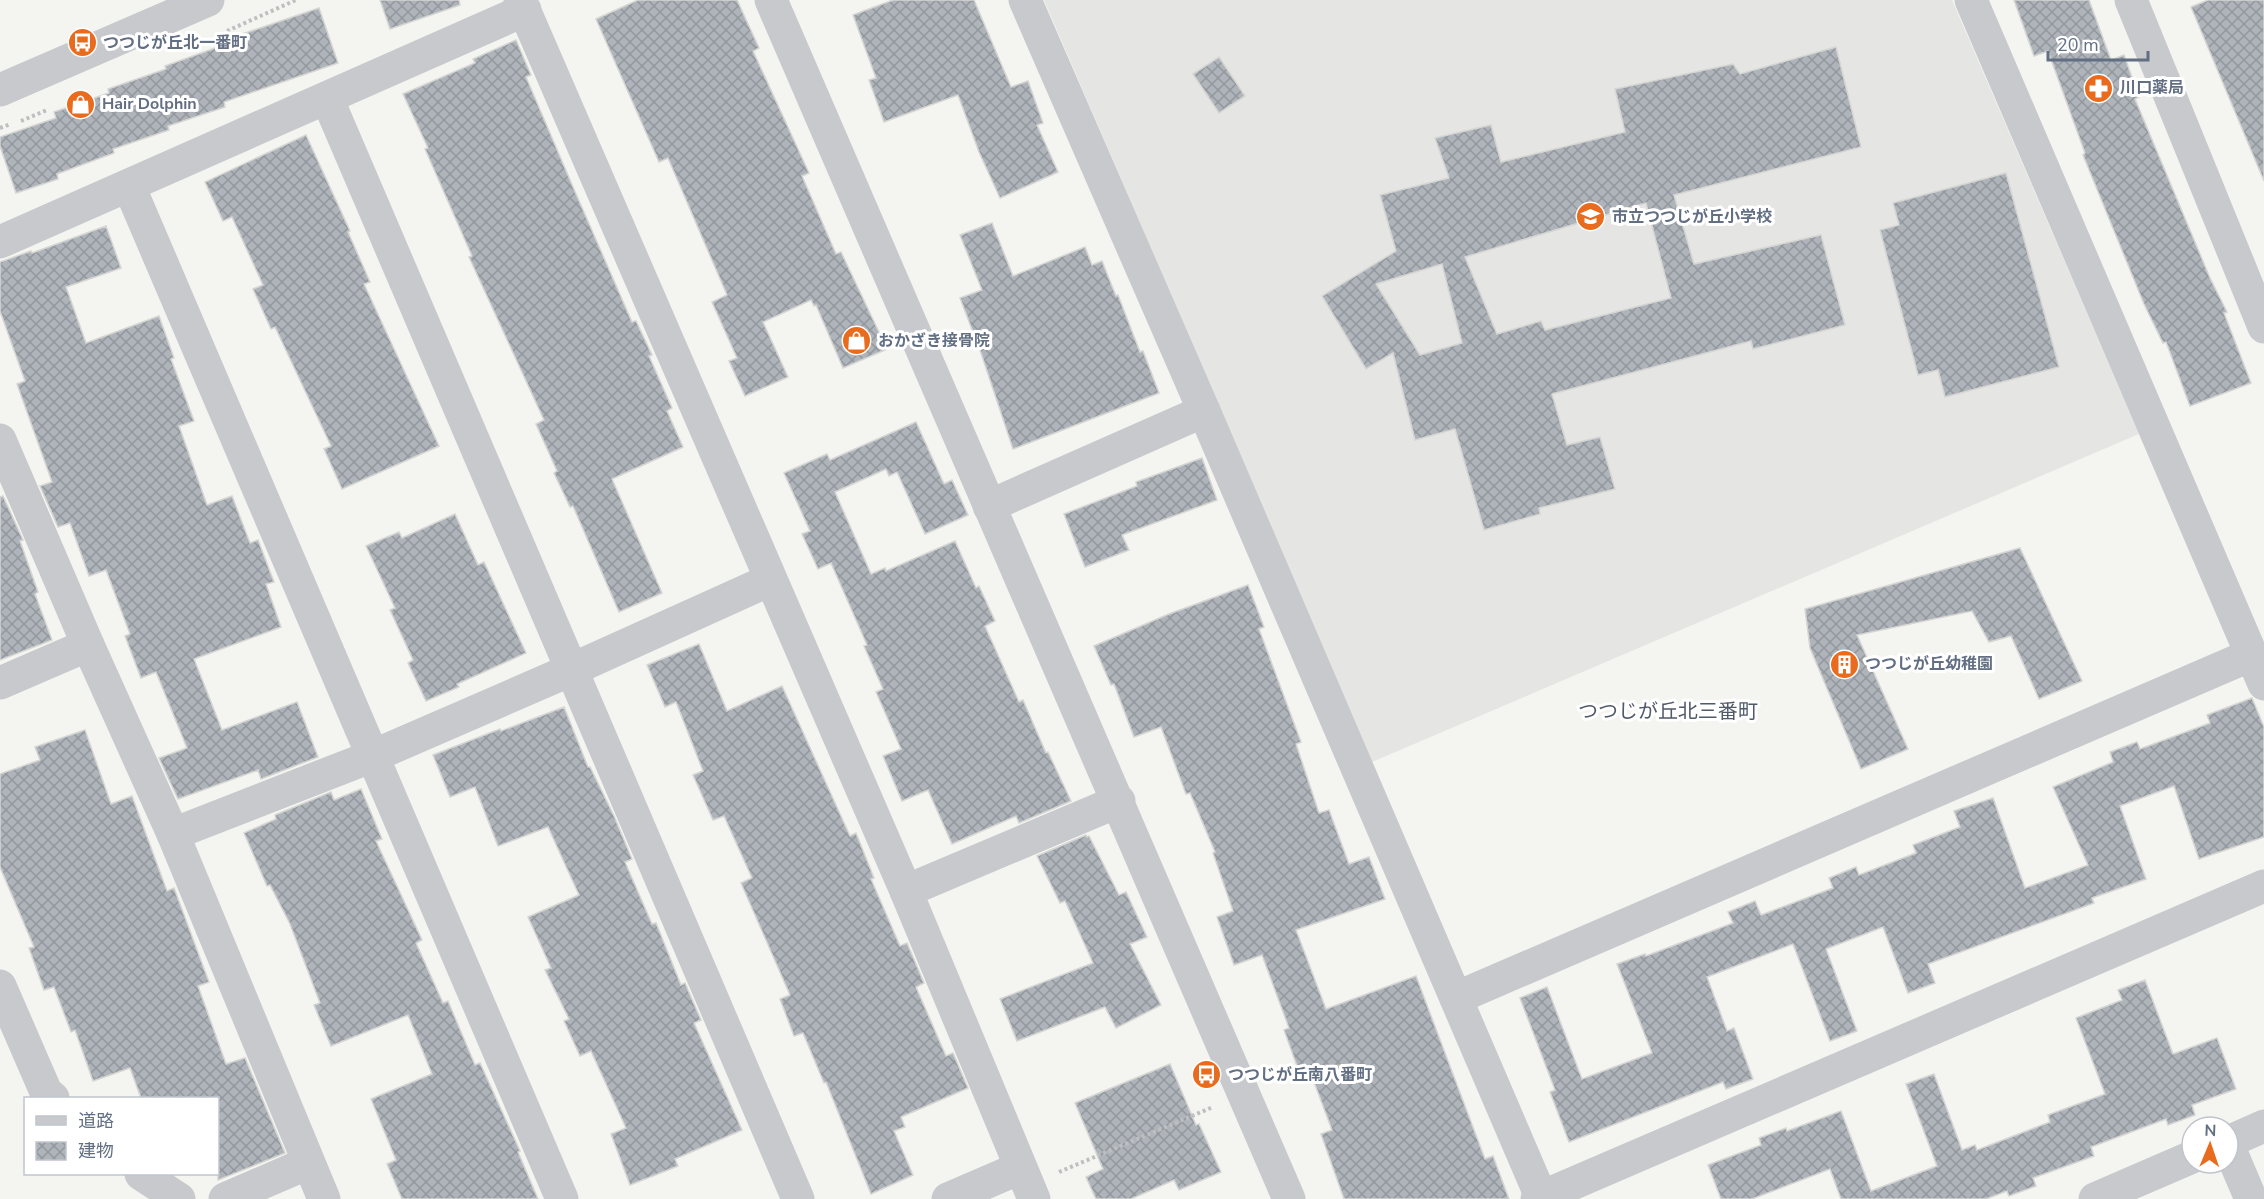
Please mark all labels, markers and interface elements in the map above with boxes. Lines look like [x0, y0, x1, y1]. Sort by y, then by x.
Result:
scale bar [2048, 24, 2148, 62]
bus stop icon: つつじが丘北一番町 [66, 27, 98, 59]
place label: つつじが丘北一番町 [103, 32, 247, 54]
text: 20 m [2057, 33, 2099, 57]
pharmacy icon: 川口薬局 [2083, 72, 2115, 104]
place label: 川口薬局 [2120, 77, 2184, 99]
shop icon: Hair Dolphin [65, 88, 97, 120]
place label: Hair Dolphin [102, 93, 197, 115]
school or university icon: 市立つつじが丘小学校 [1575, 201, 1607, 233]
place label: 市立つつじが丘小学校 [1612, 206, 1772, 228]
shop icon: おかざき接骨院 [841, 325, 873, 357]
place label: おかざき接骨院 [878, 330, 990, 352]
building icon: つつじが丘幼稚園 [1828, 648, 1860, 680]
place label: つつじが丘幼稚園 [1865, 653, 1993, 675]
district label: つつじが丘北三番町 [1578, 698, 1758, 725]
bus stop icon: つつじが丘南八番町 [1191, 1059, 1223, 1091]
place label: つつじが丘南八番町 [1228, 1064, 1372, 1086]
legend [24, 1097, 219, 1175]
text: 道路 [78, 1109, 114, 1133]
north arrow [2180, 1115, 2240, 1175]
text: N [2204, 1120, 2217, 1142]
text: 建物 [78, 1139, 114, 1163]

